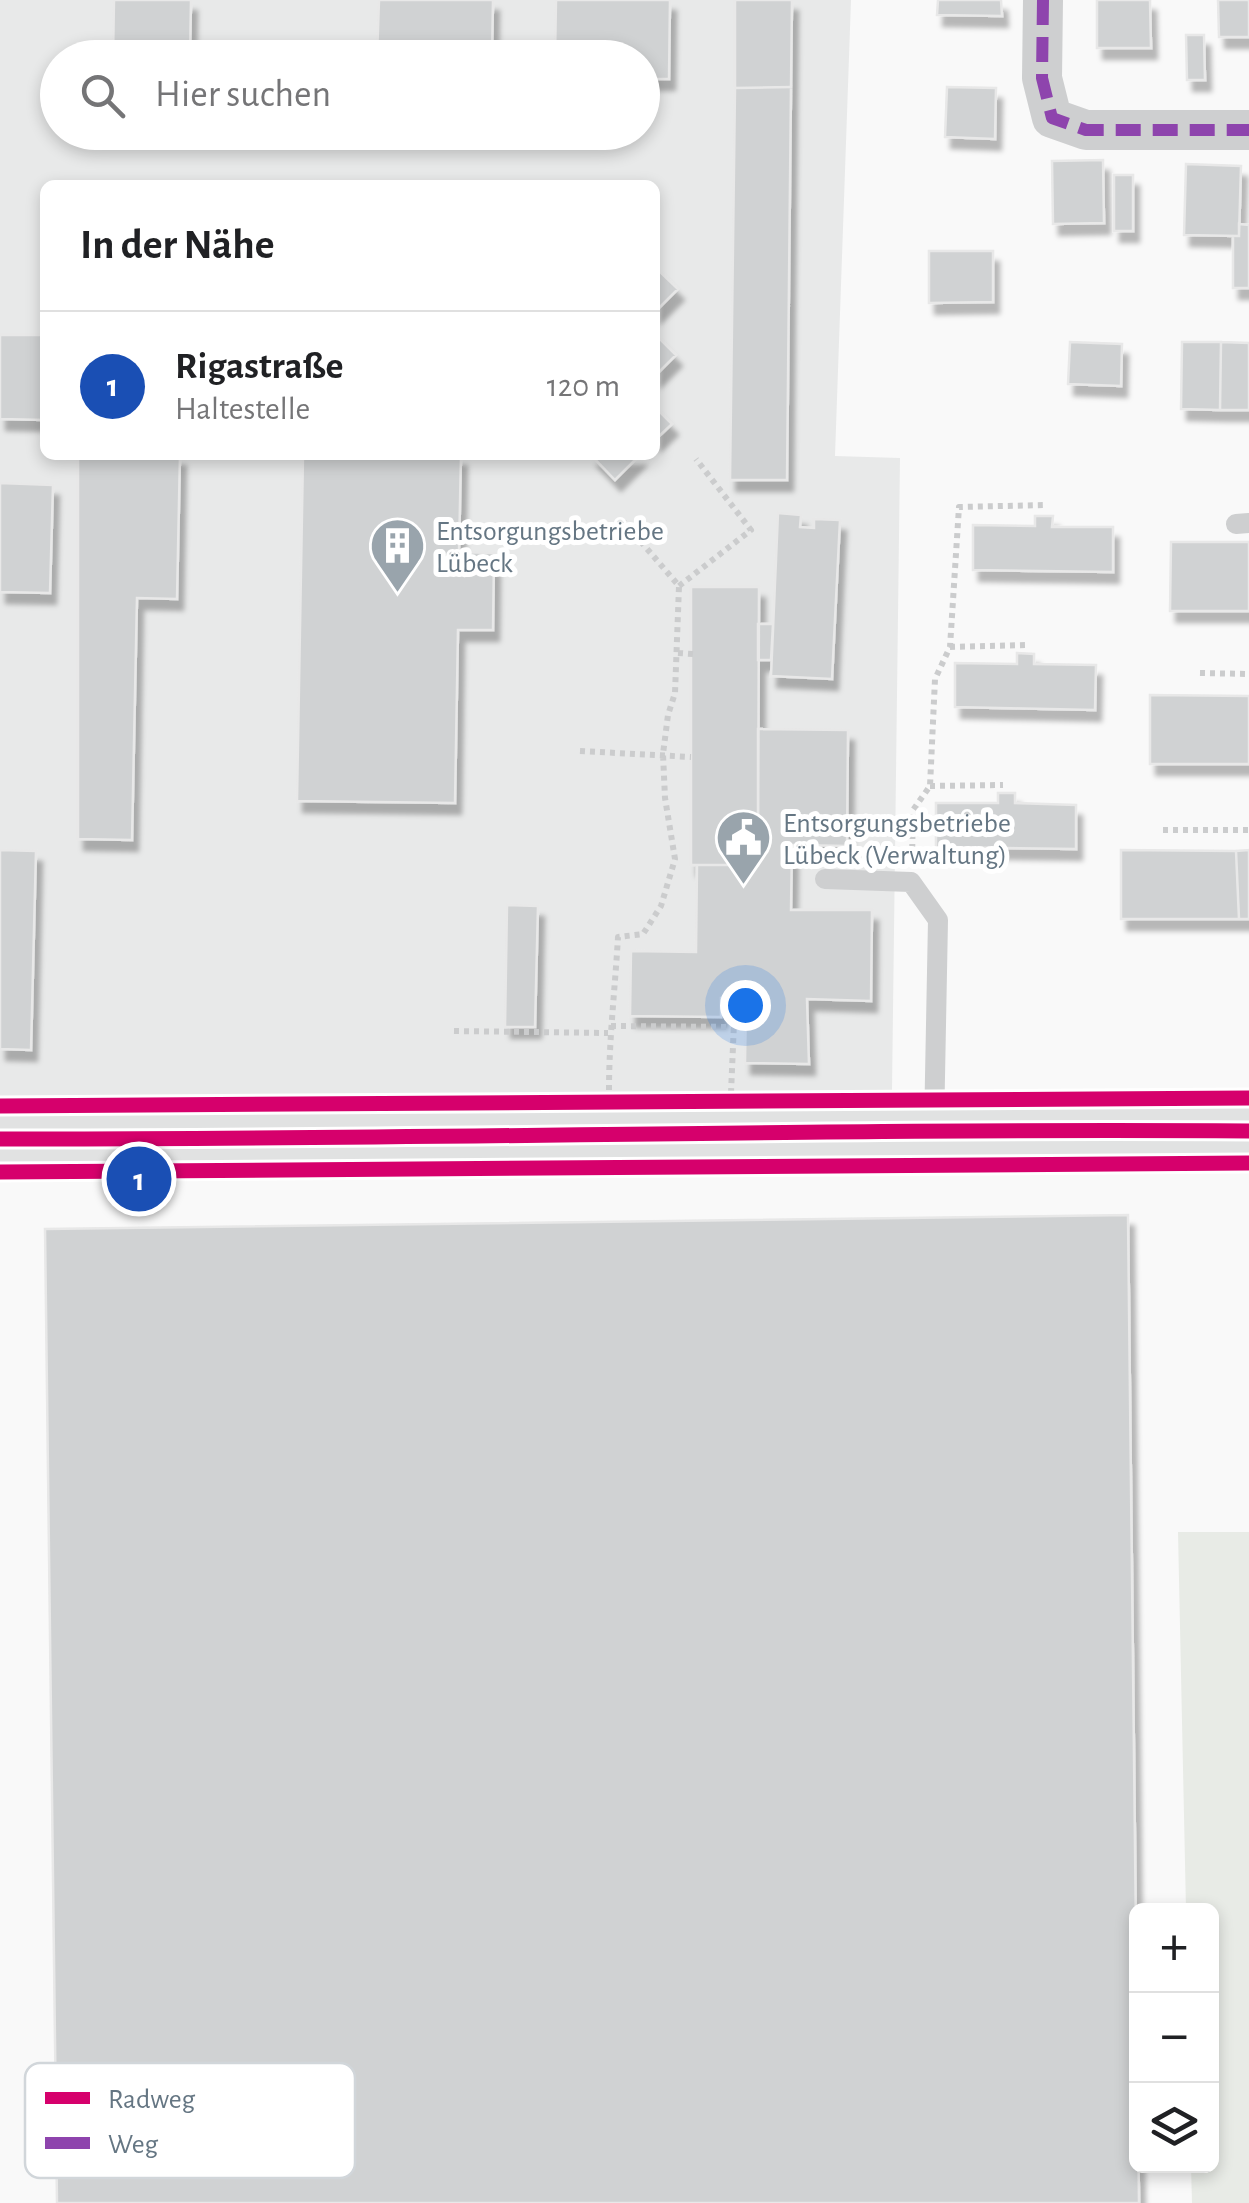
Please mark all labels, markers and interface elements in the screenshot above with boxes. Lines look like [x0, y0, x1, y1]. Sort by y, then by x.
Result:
search box [40, 40, 660, 150]
icon: search [75, 68, 130, 123]
text: Hier suchen [155, 76, 331, 114]
text: In der Nähe [80, 224, 275, 266]
text: Rigastraße [175, 348, 343, 386]
text: 1 [107, 370, 118, 402]
text: 120 m [547, 370, 620, 402]
text: Haltestelle [175, 393, 310, 425]
building icon: Entsorgungsbetriebe Lübeck [367, 516, 427, 595]
place label: Entsorgungsbetriebe Lübeck [436, 518, 664, 578]
public building icon: Entsorgungsbetriebe Lübeck (Verwaltung) [714, 808, 774, 887]
place label: Entsorgungsbetriebe Lübeck (Verwaltung) [783, 810, 1011, 870]
your location [720, 980, 771, 1031]
pin: 1 [106, 1142, 172, 1216]
map controls [1129, 1903, 1219, 2173]
button: + [1129, 1903, 1219, 1993]
button: − [1129, 1993, 1219, 2083]
legend [25, 2063, 355, 2178]
button: layers [1129, 2083, 1219, 2173]
text: Radweg [108, 2086, 195, 2114]
text: Weg [108, 2131, 158, 2159]

